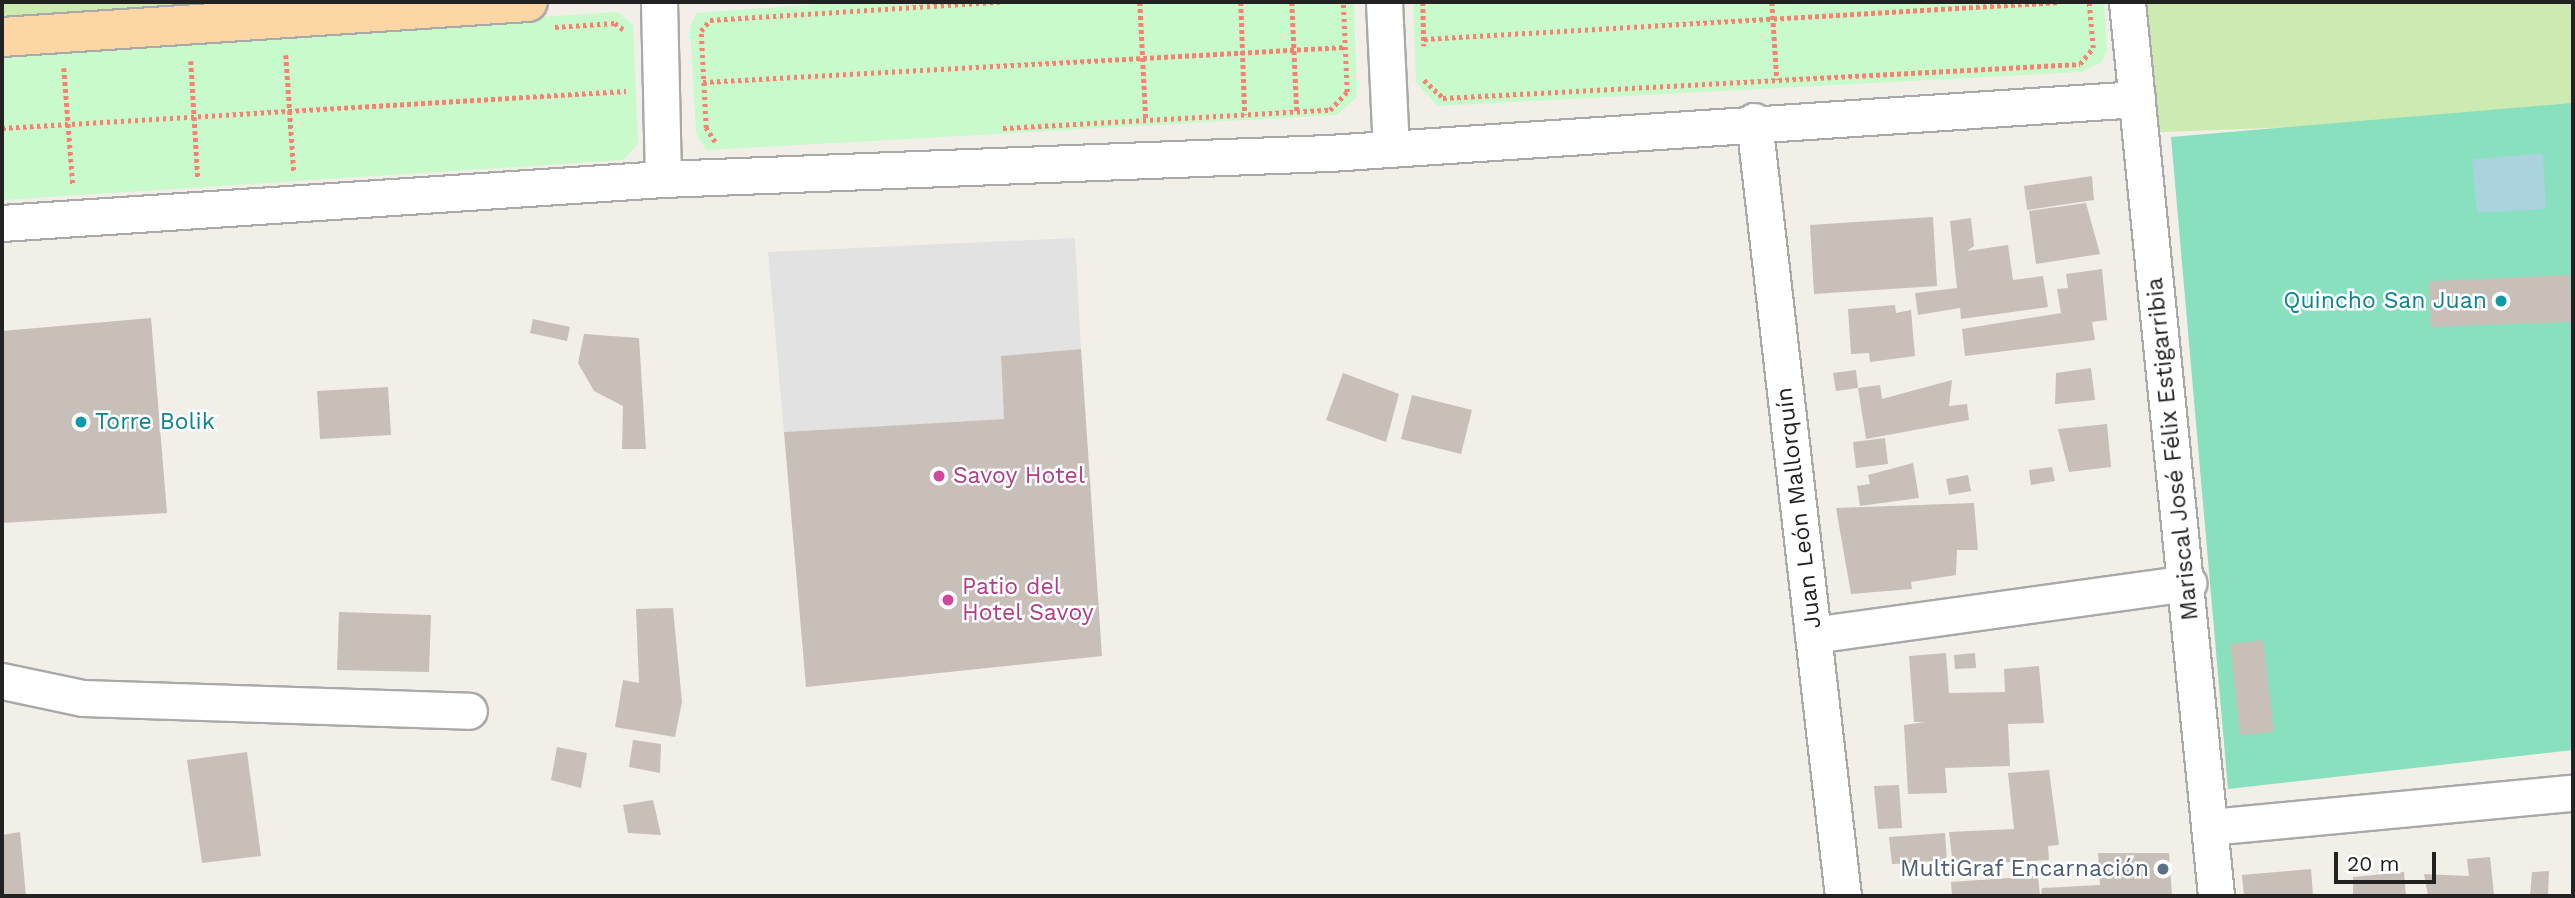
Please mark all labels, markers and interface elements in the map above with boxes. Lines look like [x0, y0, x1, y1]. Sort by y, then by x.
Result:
street label: Mariscal José Félix Estigarribia [2141, 275, 2205, 623]
place label: Quincho San Juan [2283, 287, 2487, 315]
marker: Quincho San Juan [2493, 293, 2509, 309]
street label: Juan León Mallorquín [1770, 386, 1828, 630]
place label: Torre Bolik [95, 408, 215, 436]
marker: Torre Bolik [73, 414, 89, 430]
place label: Savoy Hotel [953, 462, 1086, 490]
marker: Savoy Hotel [931, 468, 947, 484]
place label: Patio del Hotel Savoy [962, 573, 1095, 627]
marker: Patio del Hotel Savoy [940, 592, 956, 608]
scale bar [2337, 838, 2438, 882]
text: 20 m [2347, 851, 2399, 876]
place label: MultiGraf Encarnación [1899, 855, 2149, 883]
marker: MultiGraf Encarnación [2155, 861, 2171, 877]

